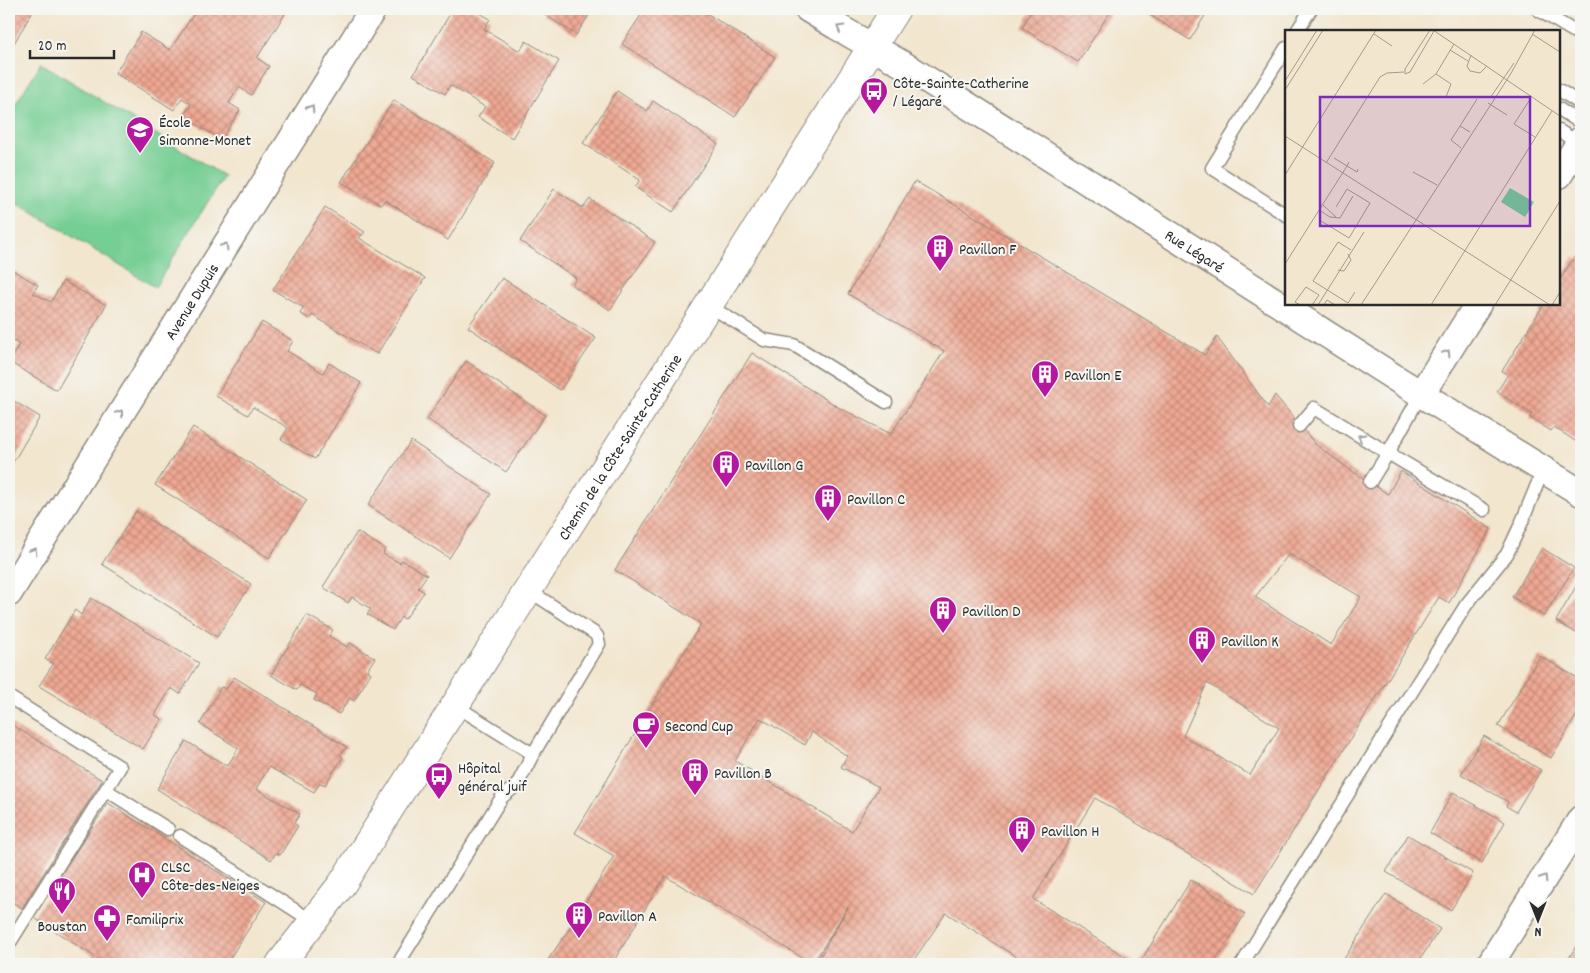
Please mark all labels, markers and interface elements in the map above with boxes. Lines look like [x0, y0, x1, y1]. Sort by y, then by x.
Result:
one-way arrow [836, 25, 845, 35]
scale bar [30, 28, 114, 60]
inset map [1285, 30, 1560, 305]
text: 20 m [38, 36, 66, 58]
place label: Côte-Sainte-Catherine / Légaré [893, 73, 1029, 114]
bus stop icon: Côte-Sainte-Catherine / Légaré [859, 76, 889, 115]
one-way arrow [305, 105, 314, 114]
place label: École Simonne-Monet [159, 112, 251, 153]
school or university icon: École Simonne-Monet [125, 115, 155, 154]
street label: Rue Légaré [1159, 225, 1228, 280]
building icon: Pavillon F [925, 233, 955, 272]
place label: Pavillon F [959, 239, 1016, 262]
one-way arrow [219, 242, 228, 252]
street label: Avenue Dupuis [160, 259, 226, 345]
one-way arrow [1441, 349, 1450, 358]
street label: Chemin de la Côte-Sainte-Catherine [554, 350, 689, 545]
building icon: Pavillon E [1030, 359, 1060, 398]
place label: Pavillon E [1064, 365, 1122, 388]
one-way arrow [114, 410, 123, 419]
one-way arrow [1358, 433, 1367, 443]
building icon: Pavillon G [711, 449, 741, 488]
place label: Pavillon G [745, 455, 803, 478]
building icon: Pavillon C [813, 483, 843, 522]
place label: Pavillon C [847, 489, 905, 512]
one-way arrow [28, 548, 38, 557]
building icon: Pavillon D [928, 595, 958, 634]
place label: Pavillon D [962, 601, 1020, 624]
building icon: Pavillon K [1187, 625, 1217, 664]
place label: Pavillon K [1221, 631, 1279, 654]
cafe icon: Second Cup [631, 710, 661, 749]
place label: Second Cup [665, 716, 733, 739]
building icon: Pavillon B [680, 757, 710, 796]
place label: Hôpital général juif [458, 758, 527, 799]
bus stop icon: Hôpital général juif [424, 761, 454, 800]
place label: Pavillon B [714, 763, 772, 786]
building icon: Pavillon H [1007, 815, 1037, 854]
place label: Pavillon H [1041, 821, 1099, 844]
place label: CLSC Côte-des-Neiges [161, 857, 260, 898]
hospital icon: CLSC Côte-des-Neiges [127, 860, 157, 899]
one-way arrow [1538, 875, 1547, 884]
restaurant icon: Boustan [47, 876, 77, 915]
north arrow [1512, 896, 1562, 946]
building icon: Pavillon A [564, 900, 594, 939]
pharmacy icon: Familiprix [92, 903, 122, 942]
place label: Pavillon A [598, 906, 657, 929]
place label: Familiprix [126, 909, 184, 932]
place label: Boustan [37, 916, 87, 939]
text: N [1534, 921, 1541, 941]

